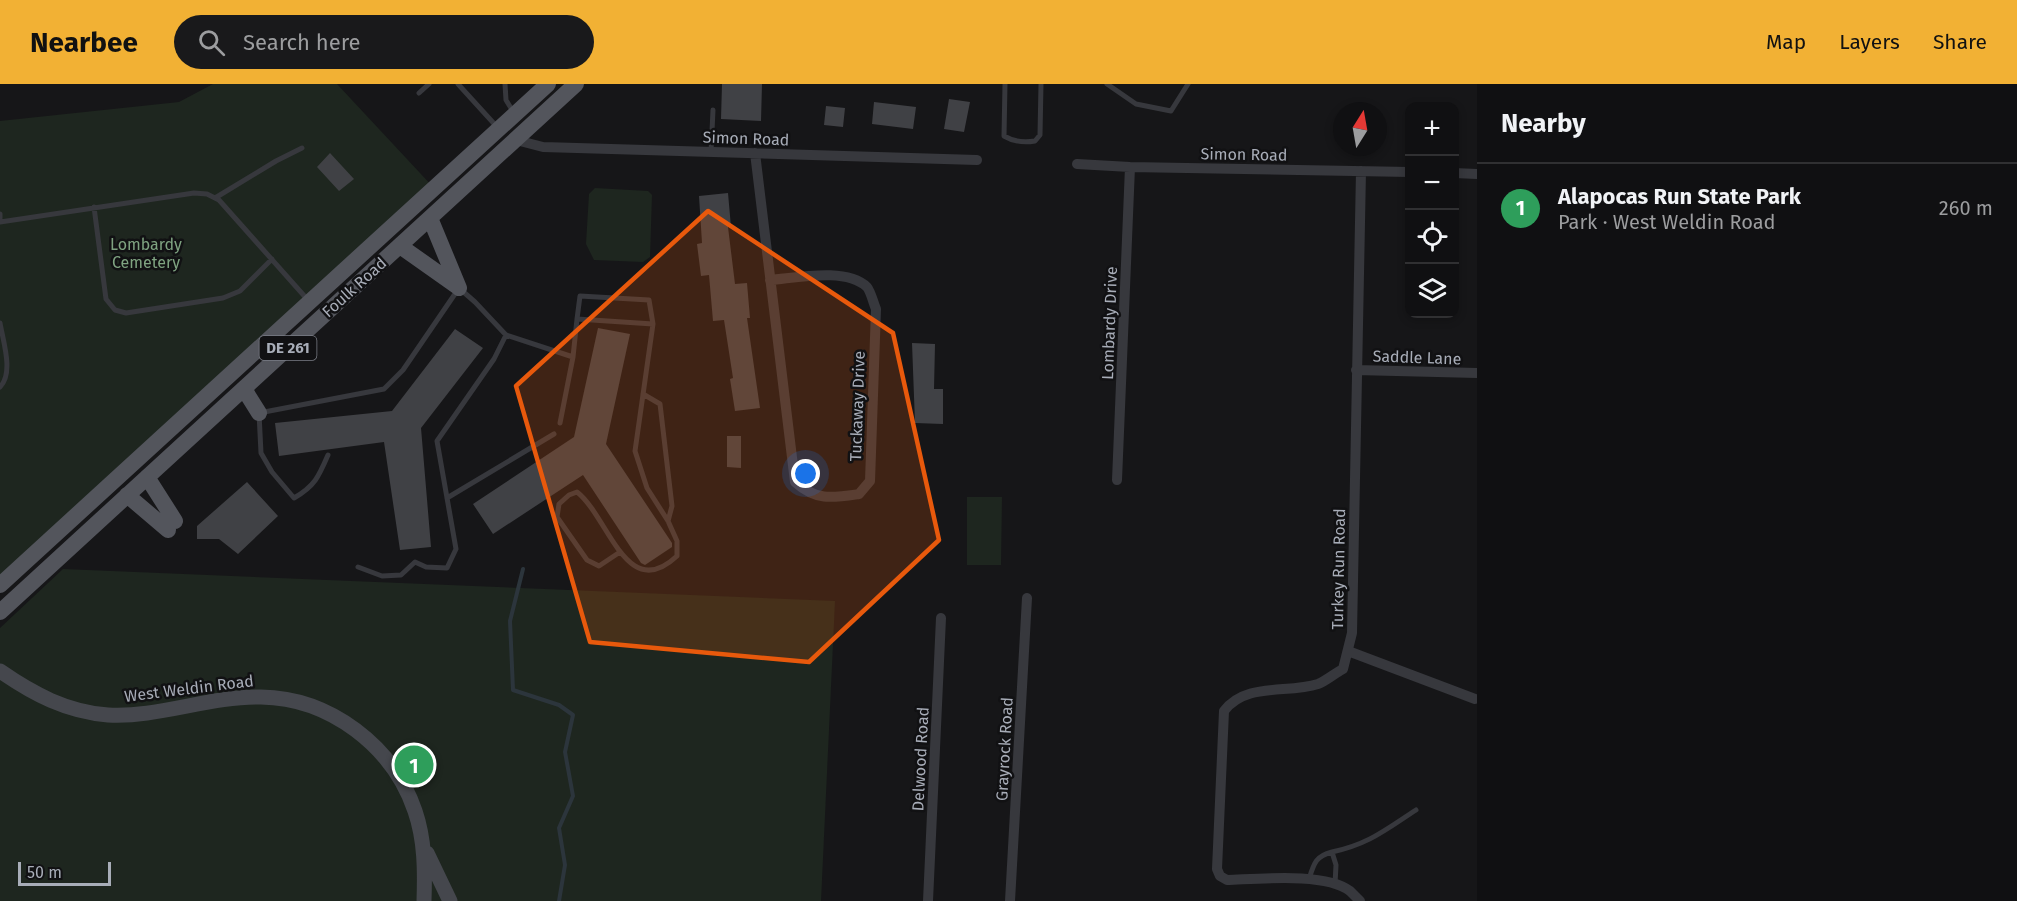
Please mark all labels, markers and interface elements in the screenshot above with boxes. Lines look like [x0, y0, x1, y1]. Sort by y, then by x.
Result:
search box [174, 15, 594, 69]
text: Nearbee [30, 26, 138, 59]
icon: search [195, 26, 228, 59]
text: Search here [243, 29, 360, 56]
text: Map [1766, 29, 1806, 55]
text: Layers [1839, 29, 1900, 55]
text: Share [1933, 29, 1987, 55]
north arrow [1333, 102, 1387, 156]
map controls [1405, 102, 1459, 318]
button: + [1405, 102, 1459, 156]
text: Nearby [1501, 108, 1586, 139]
street label: Simon Road [702, 127, 790, 150]
street label: Simon Road [1200, 144, 1288, 165]
button: − [1405, 156, 1459, 210]
text: Alapocas Run State Park [1558, 183, 1801, 210]
text: 1 [1516, 196, 1525, 220]
text: 260 m [1939, 196, 1993, 220]
button: locate [1405, 210, 1459, 264]
text: Park · West Weldin Road [1558, 210, 1776, 234]
park label: Lombardy Cemetery [110, 235, 182, 272]
street label: Foulk Road [318, 254, 390, 321]
button: layers [1405, 264, 1459, 318]
street label: Lombardy Drive [1098, 266, 1121, 380]
road number: DE 261 [260, 336, 316, 360]
street label: Saddle Lane [1372, 346, 1462, 369]
street label: Tuckaway Drive [846, 350, 869, 462]
your location [791, 459, 820, 488]
street label: Turkey Run Road [1328, 508, 1349, 630]
street label: West Weldin Road [123, 671, 255, 706]
street label: Grayrock Road [992, 697, 1017, 801]
street label: Delwood Road [908, 706, 933, 812]
pin: 1 [394, 742, 434, 788]
scale bar [18, 859, 111, 886]
text: 50 m [27, 863, 62, 882]

